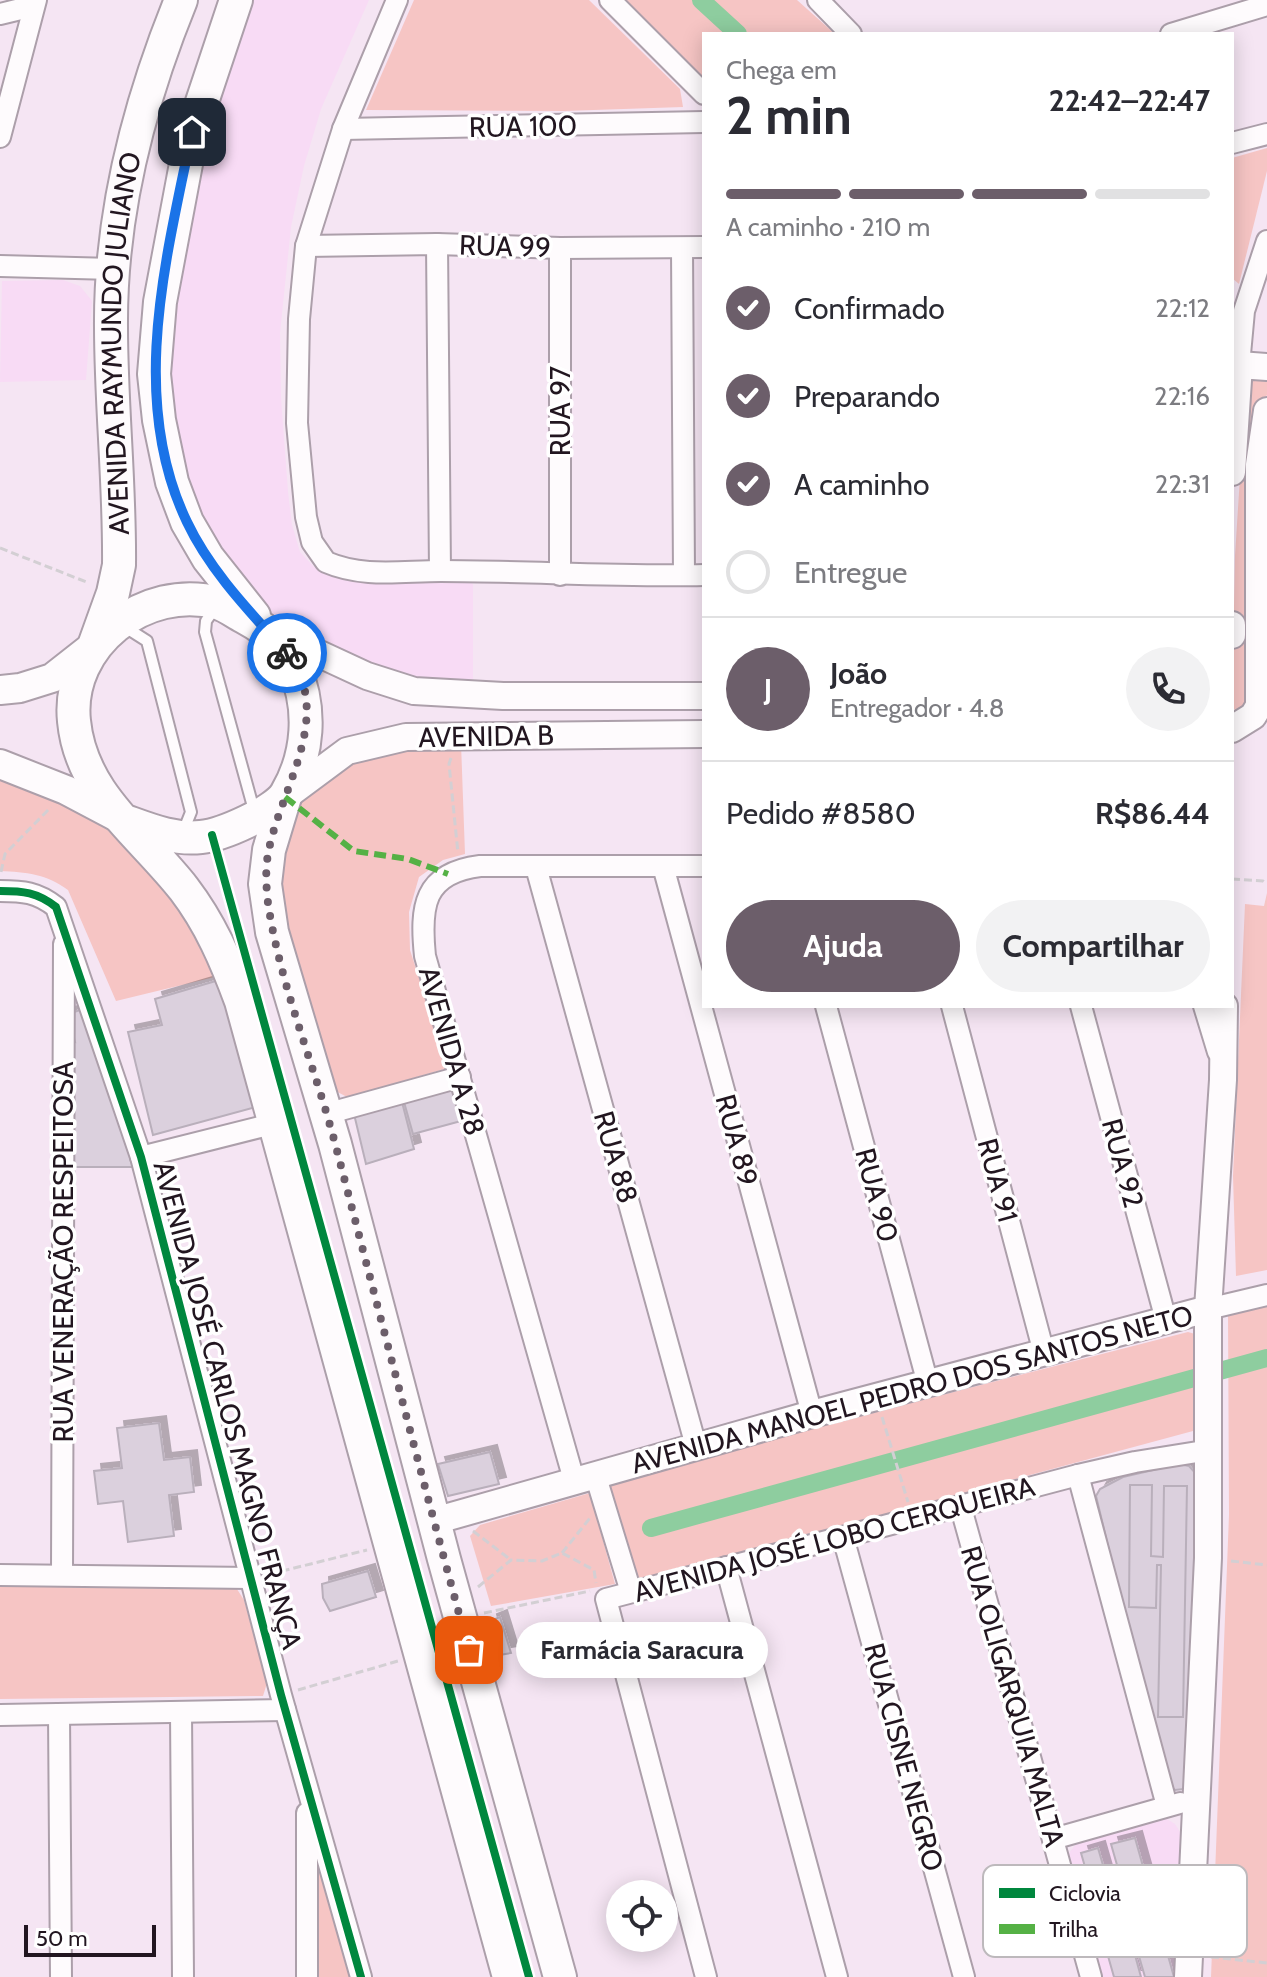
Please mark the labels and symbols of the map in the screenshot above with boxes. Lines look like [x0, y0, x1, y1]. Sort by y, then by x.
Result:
pin [158, 98, 226, 166]
street label: RUA 100 [468, 108, 578, 144]
street label: AVENIDA RAYMUNDO JULIANO [94, 149, 148, 535]
street label: RUA 99 [458, 227, 552, 265]
street label: RUA 97 [543, 366, 577, 456]
courier [247, 613, 327, 693]
street label: AVENIDA B [418, 718, 554, 754]
street label: AVENIDA A 28 [412, 963, 492, 1139]
street label: RUA VENERAÇÃO RESPEITOSA [46, 1061, 80, 1442]
street label: RUA 89 [709, 1091, 765, 1189]
street label: RUA 88 [587, 1107, 645, 1207]
street label: RUA 92 [1095, 1115, 1151, 1211]
street label: RUA 91 [971, 1134, 1025, 1226]
street label: RUA 90 [848, 1144, 906, 1246]
street label: AVENIDA JOSÉ CARLOS MAGNO FRANÇA [146, 1157, 310, 1653]
street label: AVENIDA MANOEL PEDRO DOS SANTOS NETO [627, 1298, 1197, 1480]
street label: AVENIDA JOSÉ LOBO CERQUEIRA [630, 1469, 1039, 1609]
street label: RUA OLIGARQUIA MALTA [954, 1542, 1072, 1851]
pin [435, 1616, 503, 1684]
callout: Farmácia Saracura [517, 1622, 769, 1678]
street label: RUA CISNE NEGRO [857, 1639, 951, 1875]
legend [983, 1865, 1247, 1957]
text: Ciclovia [1049, 1880, 1121, 1907]
text: Trilha [1049, 1916, 1099, 1943]
scale bar [24, 1921, 156, 1957]

